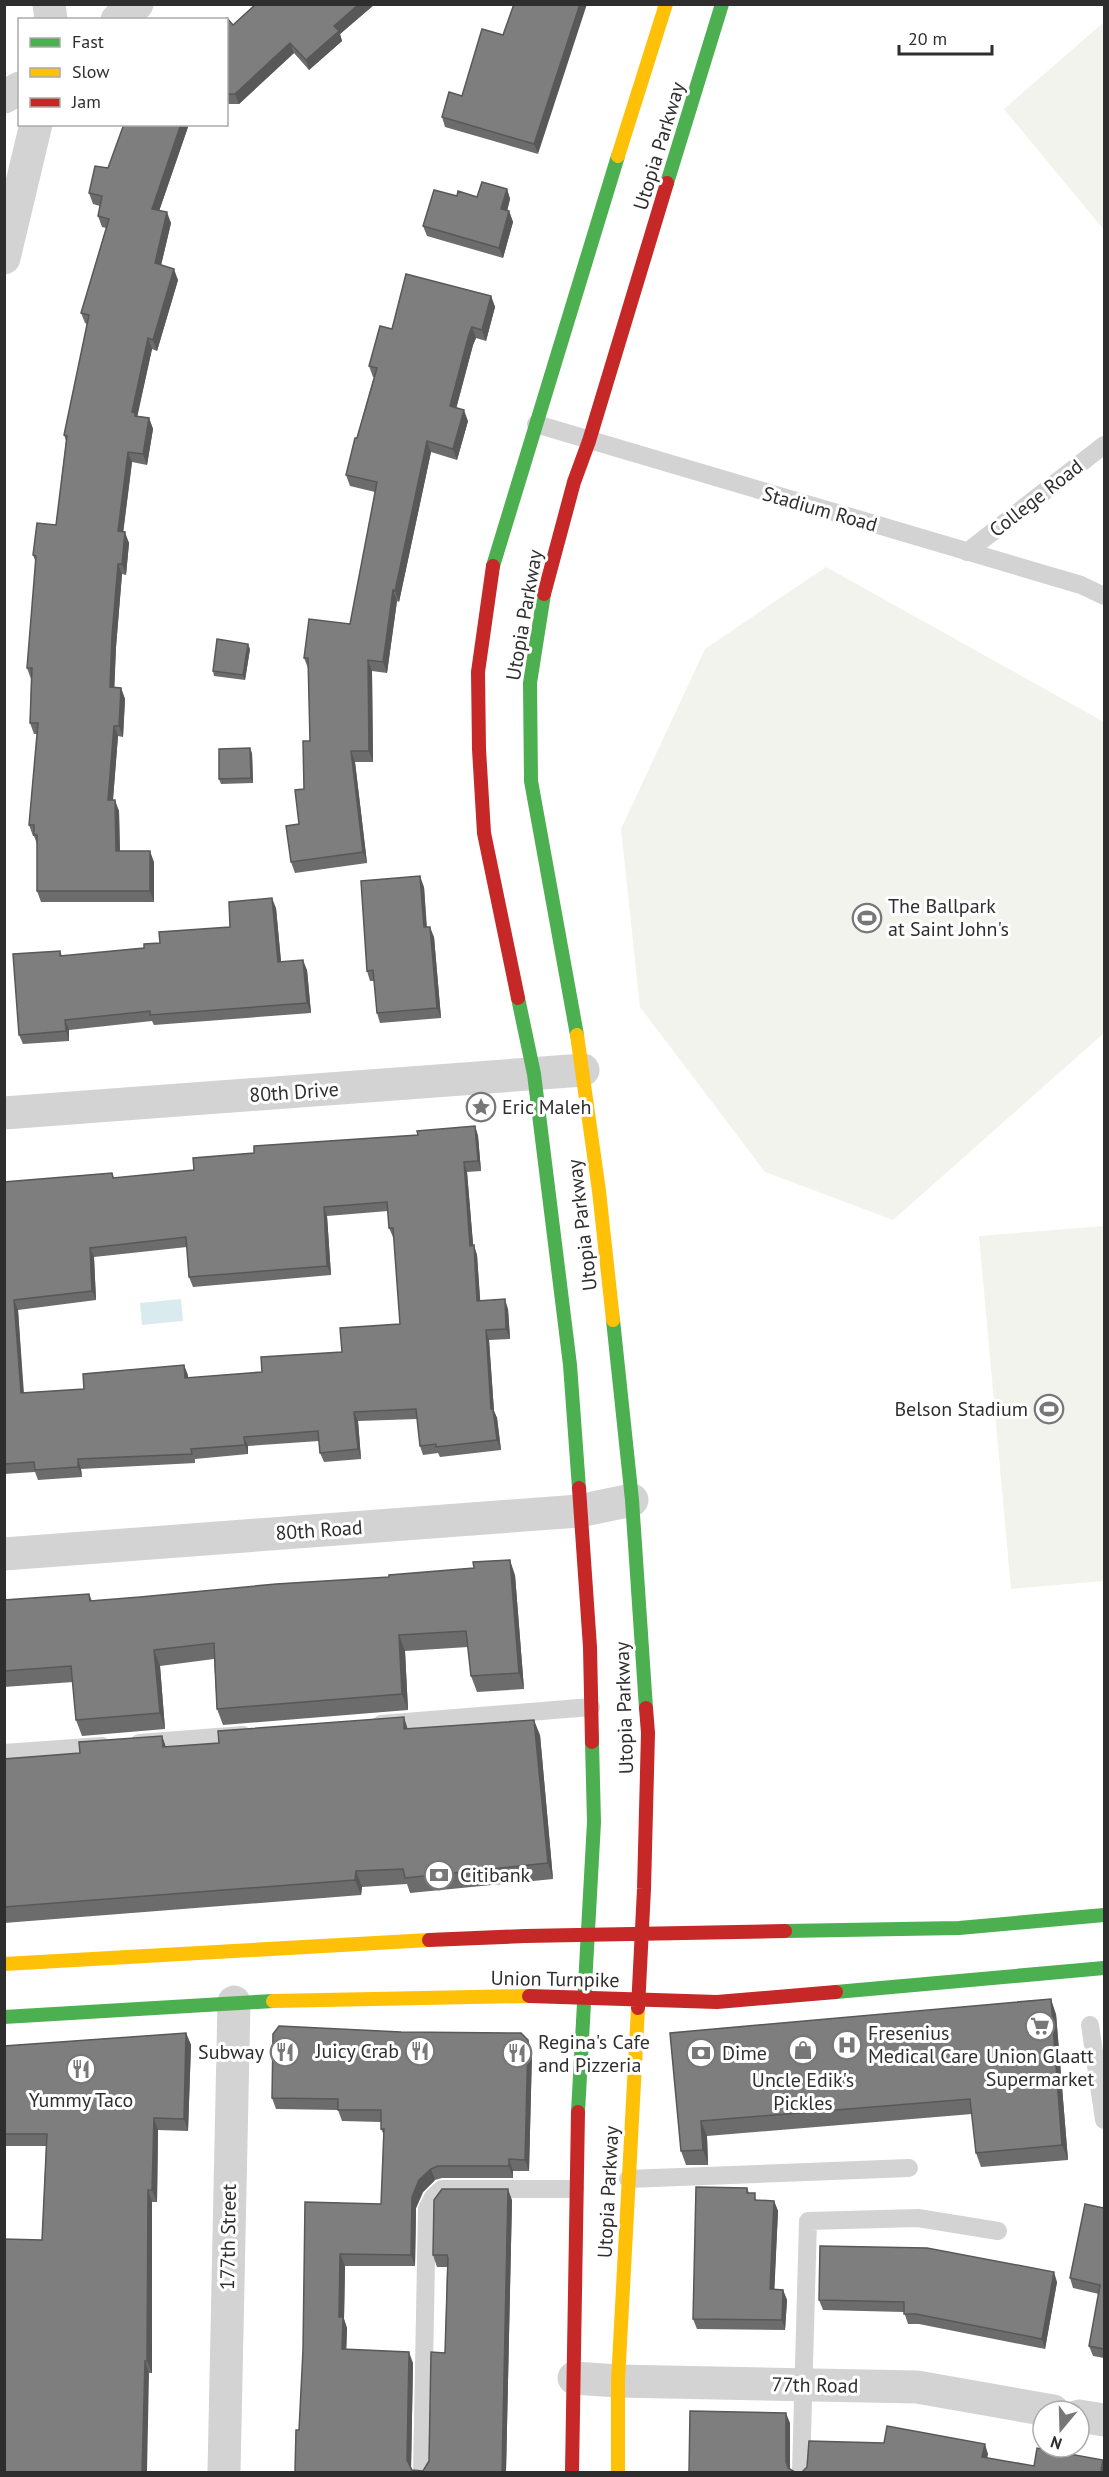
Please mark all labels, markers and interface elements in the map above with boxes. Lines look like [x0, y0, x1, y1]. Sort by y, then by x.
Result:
legend [18, 18, 228, 126]
scale bar [899, 18, 992, 56]
text: 20 m [908, 27, 947, 50]
text: Fast [72, 30, 104, 53]
text: Slow [72, 60, 110, 83]
street label: Utopia Parkway [627, 78, 691, 213]
text: Jam [71, 90, 101, 113]
street label: College Road [984, 453, 1088, 543]
street label: Stadium Road [760, 480, 880, 538]
street label: Utopia Parkway [500, 547, 548, 682]
place label: The Ballpark at Saint John's [888, 893, 1009, 942]
sports icon: The Ballpark at Saint John's [851, 902, 883, 934]
street label: 80th Drive [248, 1076, 340, 1108]
place icon: Eric Maleh [465, 1091, 497, 1123]
place label: Eric Maleh [502, 1094, 591, 1120]
street label: Utopia Parkway [561, 1157, 603, 1292]
sports icon: Belson Stadium [1033, 1393, 1065, 1425]
place label: Belson Stadium [894, 1396, 1028, 1422]
street label: 80th Road [275, 1514, 363, 1546]
street label: Utopia Parkway [609, 1641, 639, 1775]
bank icon: Citibank [423, 1859, 455, 1891]
place label: Citibank [460, 1862, 531, 1888]
street label: Union Turnpike [490, 1965, 620, 1993]
supermarket icon: Union Glaatt Supermarket [1024, 2010, 1056, 2042]
place label: Fresenius Medical Care [868, 2020, 978, 2069]
place label: Regina's Cafe and Pizzeria [538, 2029, 650, 2078]
hospital icon: Fresenius Medical Care [831, 2029, 863, 2061]
shop icon: Uncle Edik's Pickles [787, 2034, 819, 2066]
restaurant icon: Juicy Crab [404, 2035, 436, 2067]
restaurant icon: Subway [269, 2036, 301, 2068]
restaurant icon: Regina's Cafe and Pizzeria [501, 2037, 533, 2069]
bank icon: Dime [685, 2037, 717, 2069]
place label: Juicy Crab [315, 2038, 399, 2064]
place label: Subway [198, 2039, 265, 2065]
place label: Dime [722, 2040, 767, 2066]
place label: Union Glaatt Supermarket [986, 2043, 1094, 2092]
restaurant icon: Yummy Taco [65, 2053, 97, 2085]
place label: Uncle Edik's Pickles [752, 2067, 854, 2116]
place label: Yummy Taco [29, 2087, 133, 2113]
street label: Utopia Parkway [592, 2124, 624, 2259]
street label: 177th Street [214, 2183, 242, 2290]
street label: 77th Road [771, 2371, 859, 2399]
north arrow [1031, 2399, 1091, 2459]
text: N [1048, 2432, 1064, 2454]

